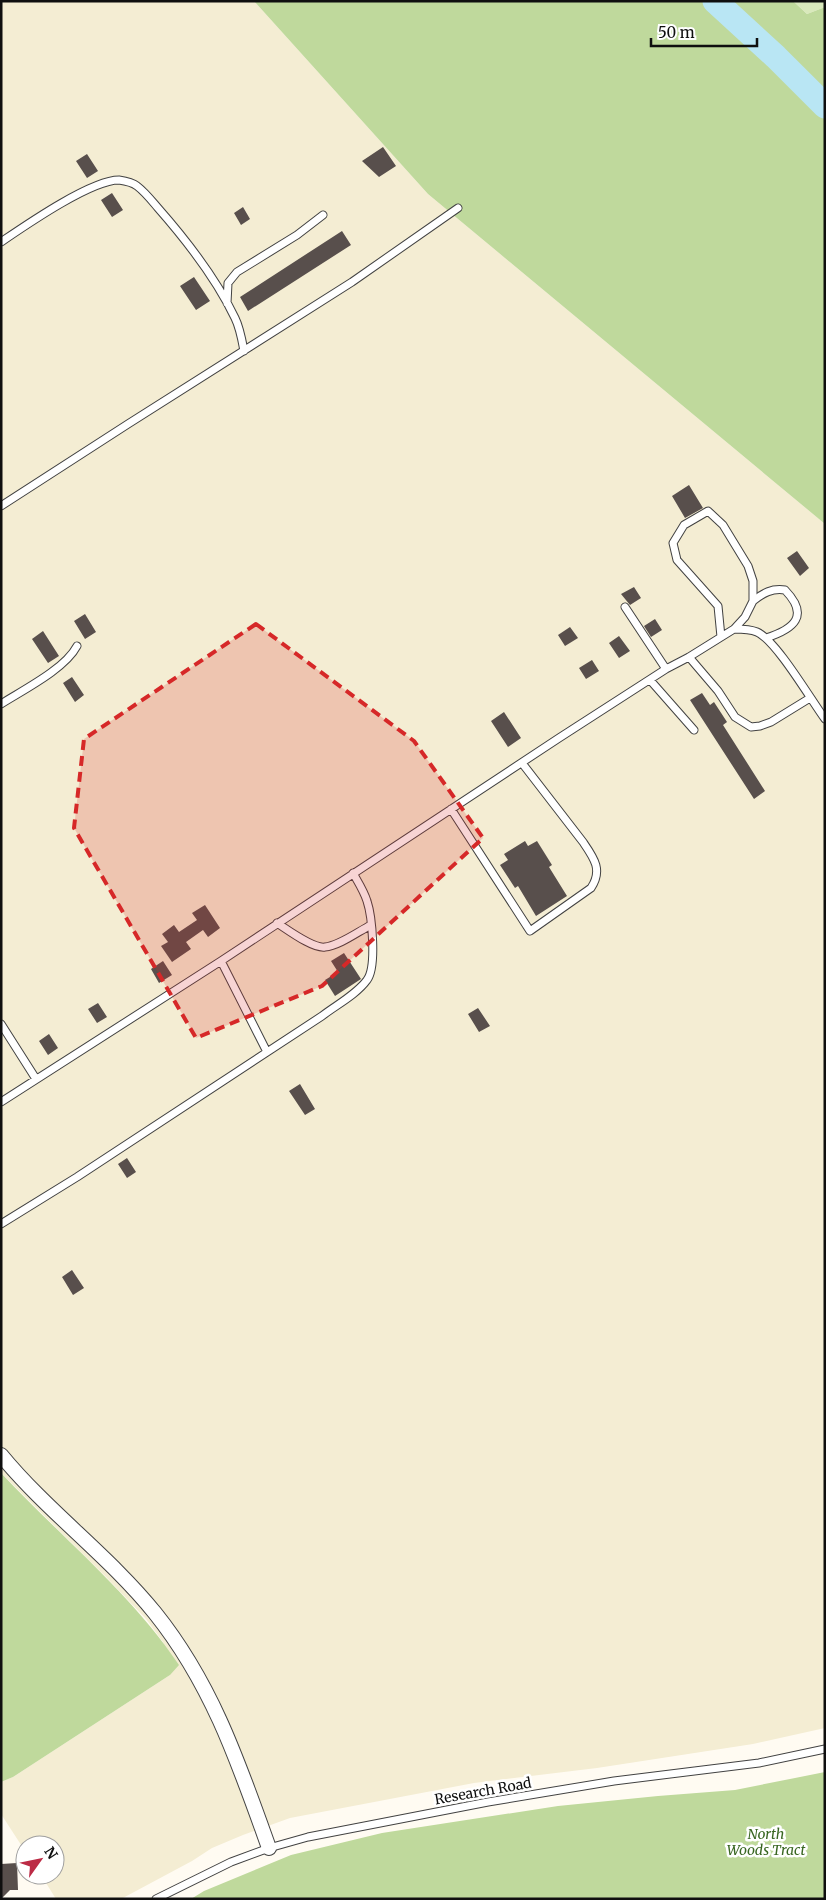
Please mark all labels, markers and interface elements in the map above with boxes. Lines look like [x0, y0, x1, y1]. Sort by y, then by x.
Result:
scale bar [651, 15, 757, 47]
text: 50 m [658, 23, 695, 42]
street label: Research Road [433, 1774, 533, 1808]
park label: North Woods Tract [727, 1825, 806, 1859]
north arrow [15, 1835, 65, 1885]
text: N [40, 1843, 61, 1862]

